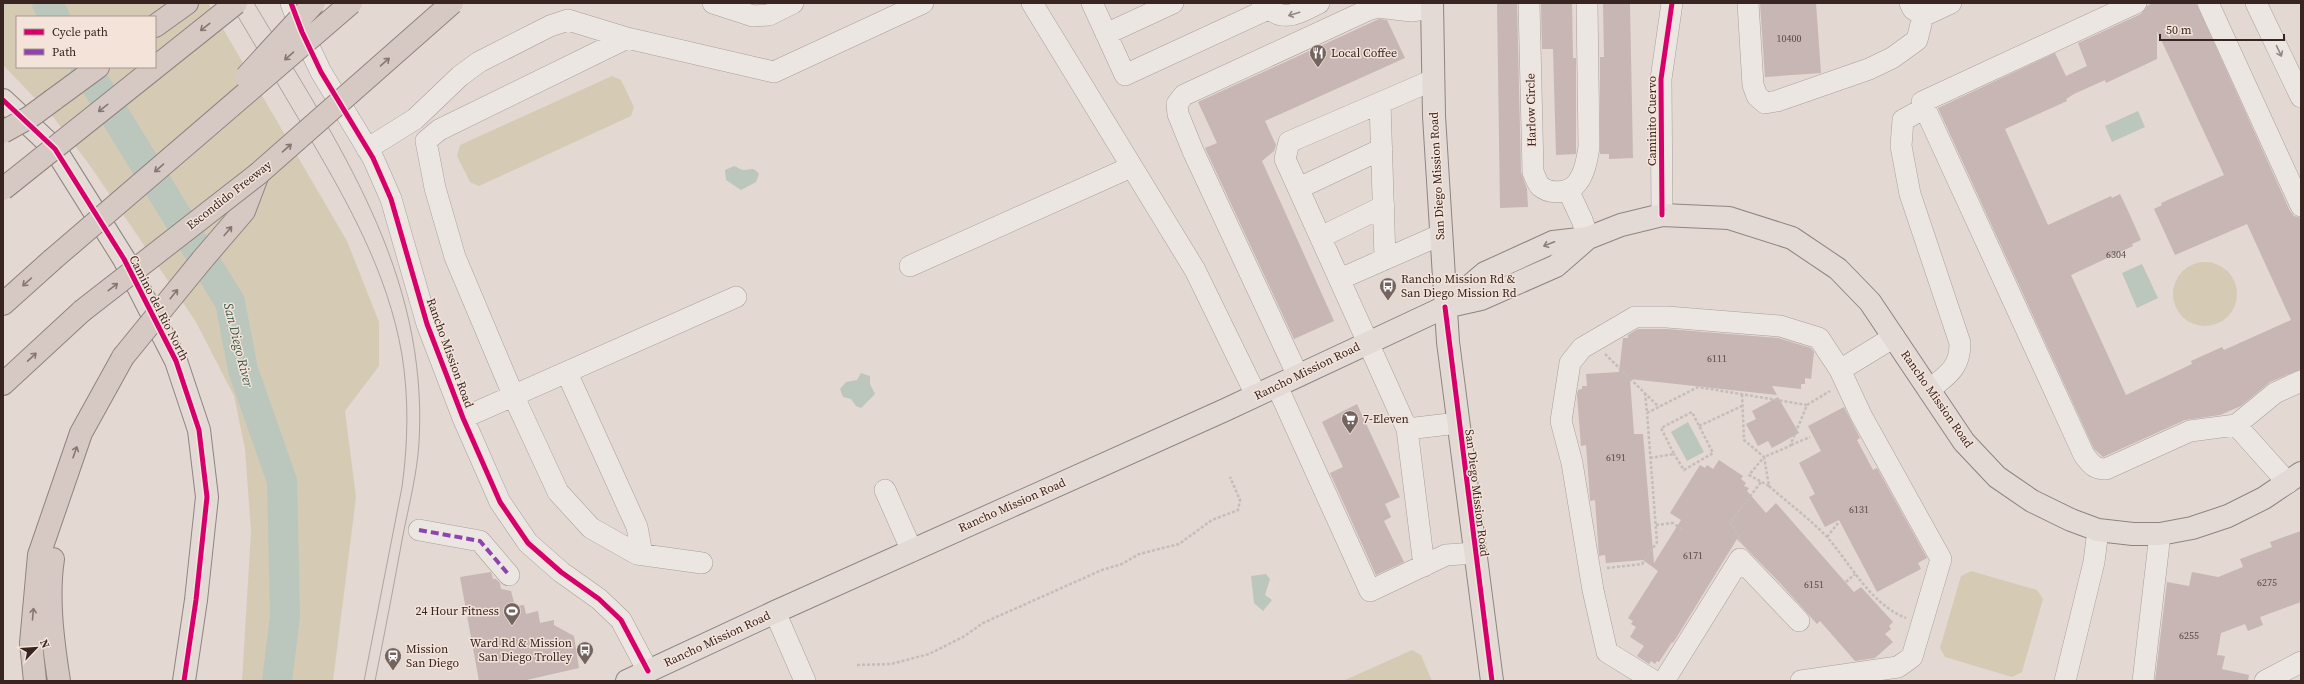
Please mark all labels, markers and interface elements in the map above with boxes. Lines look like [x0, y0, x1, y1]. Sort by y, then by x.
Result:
one-way arrow [1287, 11, 1300, 18]
legend [16, 16, 156, 68]
scale bar [2160, 16, 2284, 42]
text: 50 m [2166, 22, 2192, 38]
one-way arrow [200, 23, 211, 32]
text: Cycle path [52, 24, 108, 40]
house number: 10400 [1777, 32, 1802, 45]
restaurant icon: Local Coffee [1308, 43, 1328, 68]
text: Path [52, 44, 76, 60]
place label: Local Coffee [1331, 45, 1397, 61]
one-way arrow [2276, 45, 2283, 57]
one-way arrow [284, 51, 295, 60]
one-way arrow [380, 58, 390, 67]
street label: Harlow Circle [1522, 73, 1540, 147]
street label: Caminito Cuervo [1644, 75, 1660, 166]
one-way arrow [98, 104, 109, 112]
street label: San Diego Mission Road [1426, 111, 1448, 240]
one-way arrow [282, 144, 292, 153]
street label: Escondido Freeway [183, 156, 275, 233]
one-way arrow [154, 164, 164, 173]
one-way arrow [223, 225, 232, 236]
one-way arrow [1544, 240, 1556, 248]
house number: 6304 [2106, 248, 2126, 261]
street label: Camino del Rio North [125, 253, 193, 363]
place label: Rancho Mission Rd & San Diego Mission Rd [1401, 271, 1517, 301]
bus stop icon: Rancho Mission Rd & San Diego Mission Rd [1378, 276, 1398, 301]
one-way arrow [22, 278, 33, 287]
one-way arrow [107, 282, 118, 291]
one-way arrow [170, 289, 179, 300]
street label: Rancho Mission Road [423, 296, 477, 410]
water label: San Diego River [220, 301, 257, 390]
street label: Rancho Mission Road [1251, 338, 1363, 404]
street label: Rancho Mission Road [1897, 347, 1977, 451]
house number: 6111 [1707, 352, 1727, 365]
one-way arrow [26, 353, 37, 362]
supermarket icon: 7-Eleven [1340, 409, 1360, 434]
place label: 7-Eleven [1363, 411, 1409, 427]
street label: San Diego Mission Road [1461, 428, 1493, 558]
one-way arrow [72, 445, 79, 458]
house number: 6191 [1606, 451, 1626, 464]
street label: Rancho Mission Road [956, 474, 1068, 536]
house number: 6131 [1849, 503, 1869, 516]
house number: 6171 [1683, 549, 1703, 562]
house number: 6275 [2257, 576, 2277, 589]
house number: 6151 [1804, 578, 1824, 591]
sports icon: 24 Hour Fitness [502, 601, 522, 626]
place label: 24 Hour Fitness [416, 603, 499, 619]
street label: Rancho Mission Road [661, 607, 773, 671]
one-way arrow [30, 608, 37, 621]
north arrow [16, 628, 56, 668]
house number: 6255 [2179, 629, 2199, 642]
place label: Ward Rd & Mission San Diego Trolley [470, 635, 573, 665]
text: N [36, 637, 53, 651]
bus stop icon: Ward Rd & Mission San Diego Trolley [575, 640, 595, 665]
place label: Mission San Diego [406, 641, 460, 671]
station icon: Mission San Diego [383, 646, 403, 671]

